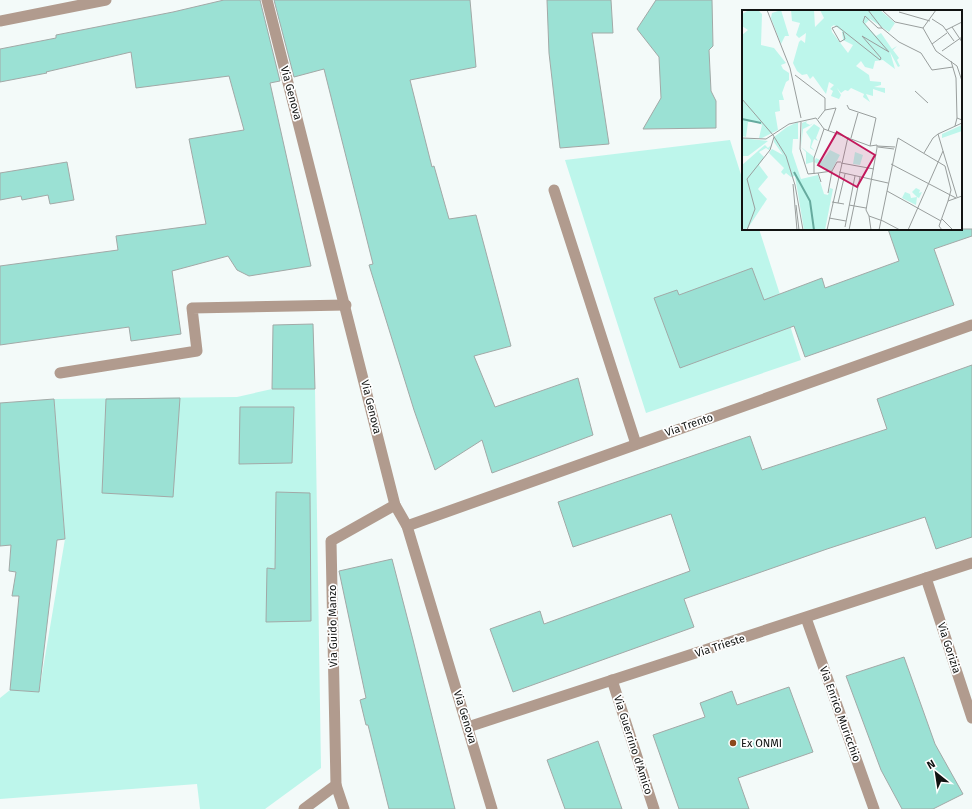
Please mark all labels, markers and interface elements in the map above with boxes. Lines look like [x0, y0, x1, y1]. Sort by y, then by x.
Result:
inset map [742, 10, 962, 230]
street label: Via Genova [278, 65, 304, 121]
street label: Via Genova [358, 379, 384, 435]
street label: Via Trento [663, 411, 715, 439]
street label: Via Guido Manzo [326, 585, 340, 667]
street label: Via Gorizia [935, 621, 963, 675]
street label: Via Trieste [693, 632, 747, 660]
street label: Via Enrico Muricchio [817, 664, 863, 764]
street label: Via Genova [451, 689, 479, 745]
street label: Via Guerrino d'Amico [611, 694, 655, 796]
place label: Ex ONMI [741, 737, 782, 750]
marker: Ex ONMI [728, 738, 738, 748]
north arrow [916, 753, 956, 793]
text: N [925, 757, 938, 772]

